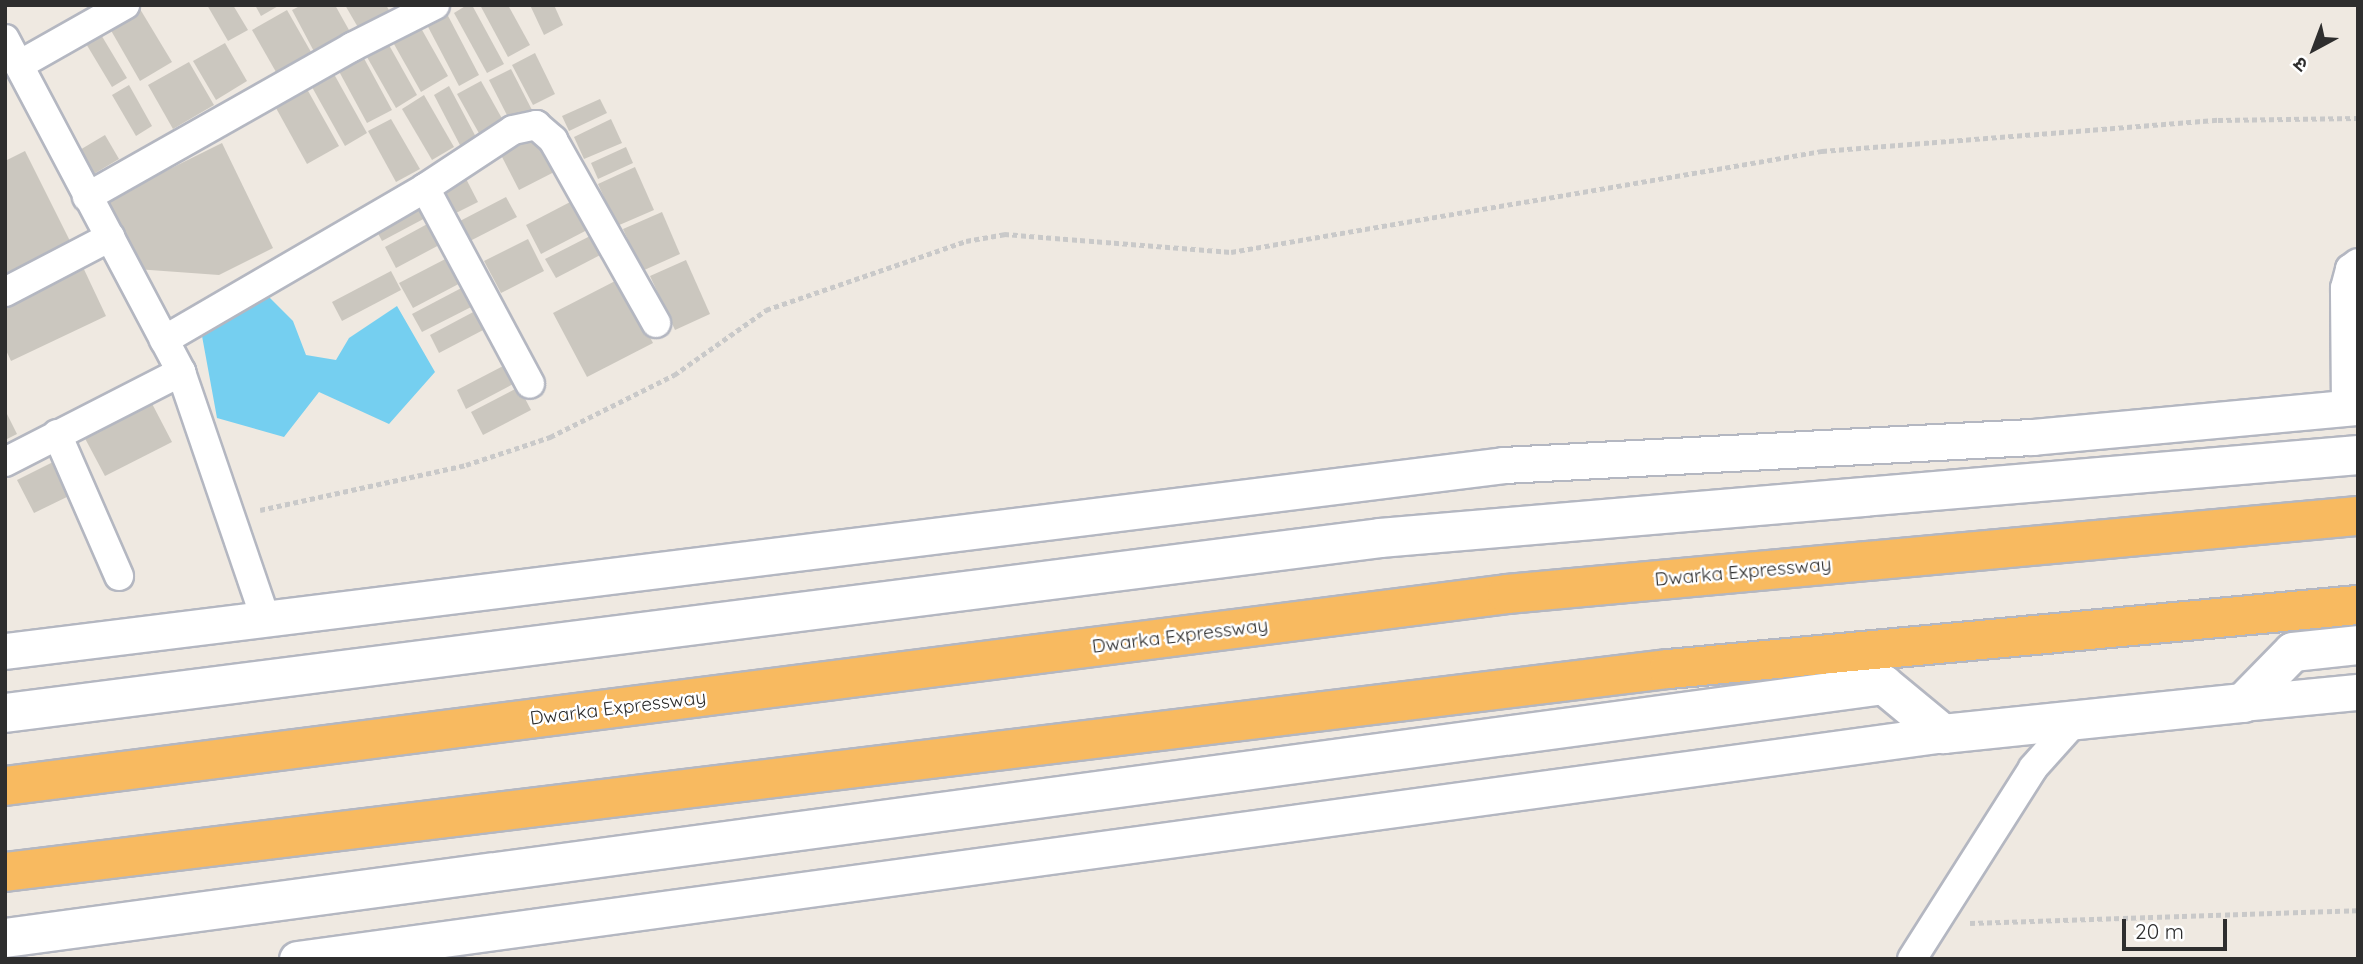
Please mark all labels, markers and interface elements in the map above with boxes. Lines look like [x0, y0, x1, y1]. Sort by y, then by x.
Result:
north arrow [2279, 14, 2349, 84]
text: उ [2288, 52, 2312, 78]
street label: Dwarka Expressway [1654, 553, 1832, 591]
street label: Dwarka Expressway [1091, 614, 1269, 658]
street label: Dwarka Expressway [529, 686, 707, 730]
scale bar [2125, 904, 2230, 948]
text: 20 m [2135, 918, 2184, 944]

